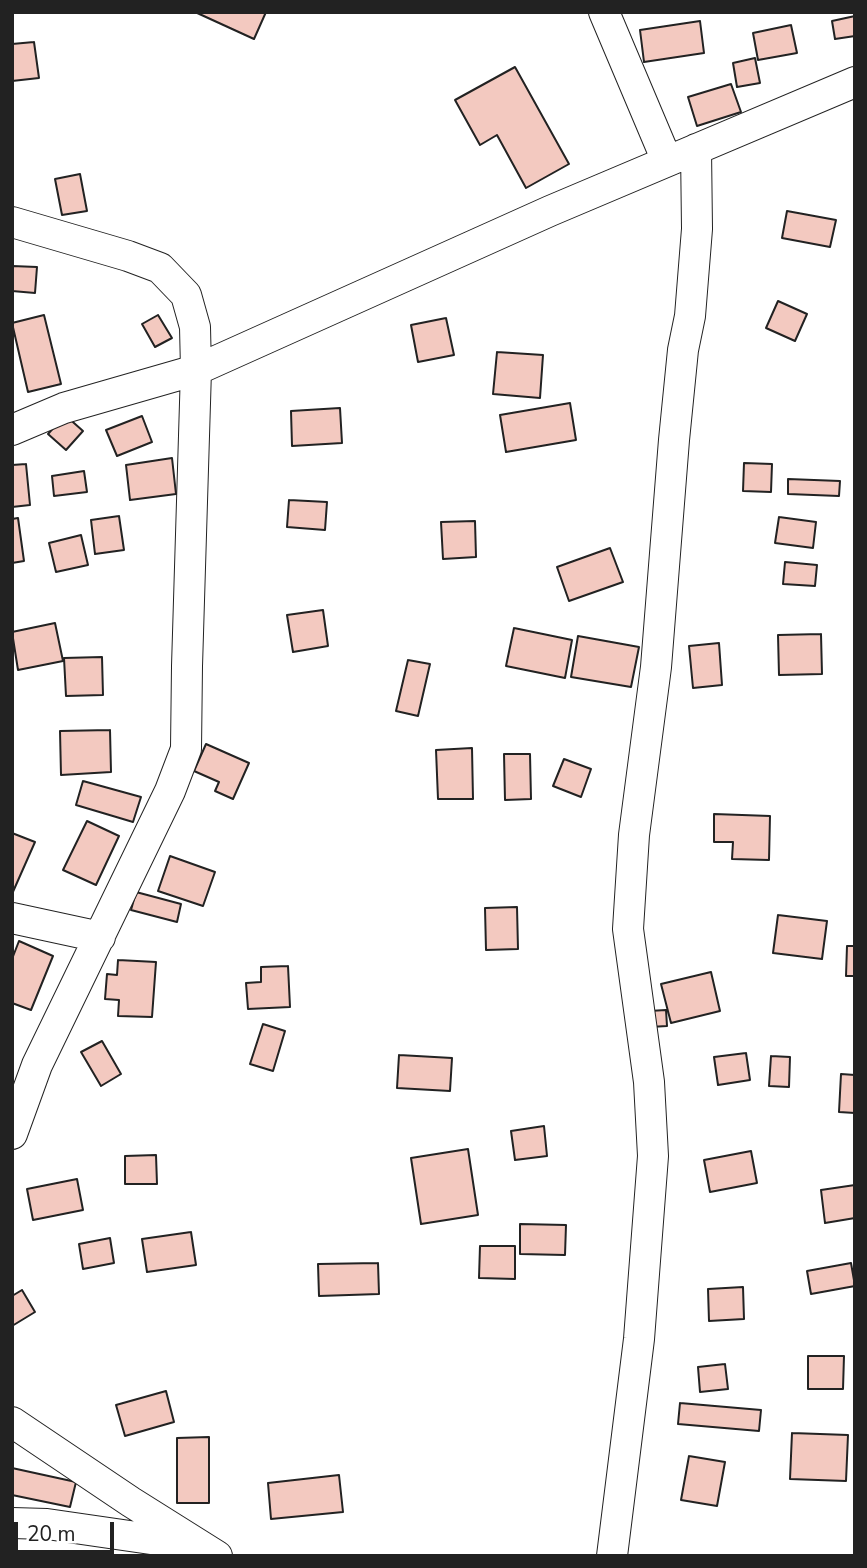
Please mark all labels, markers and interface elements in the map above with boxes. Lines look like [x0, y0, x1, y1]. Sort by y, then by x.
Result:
scale bar [18, 1508, 117, 1552]
text: 20 m [27, 1520, 76, 1548]

